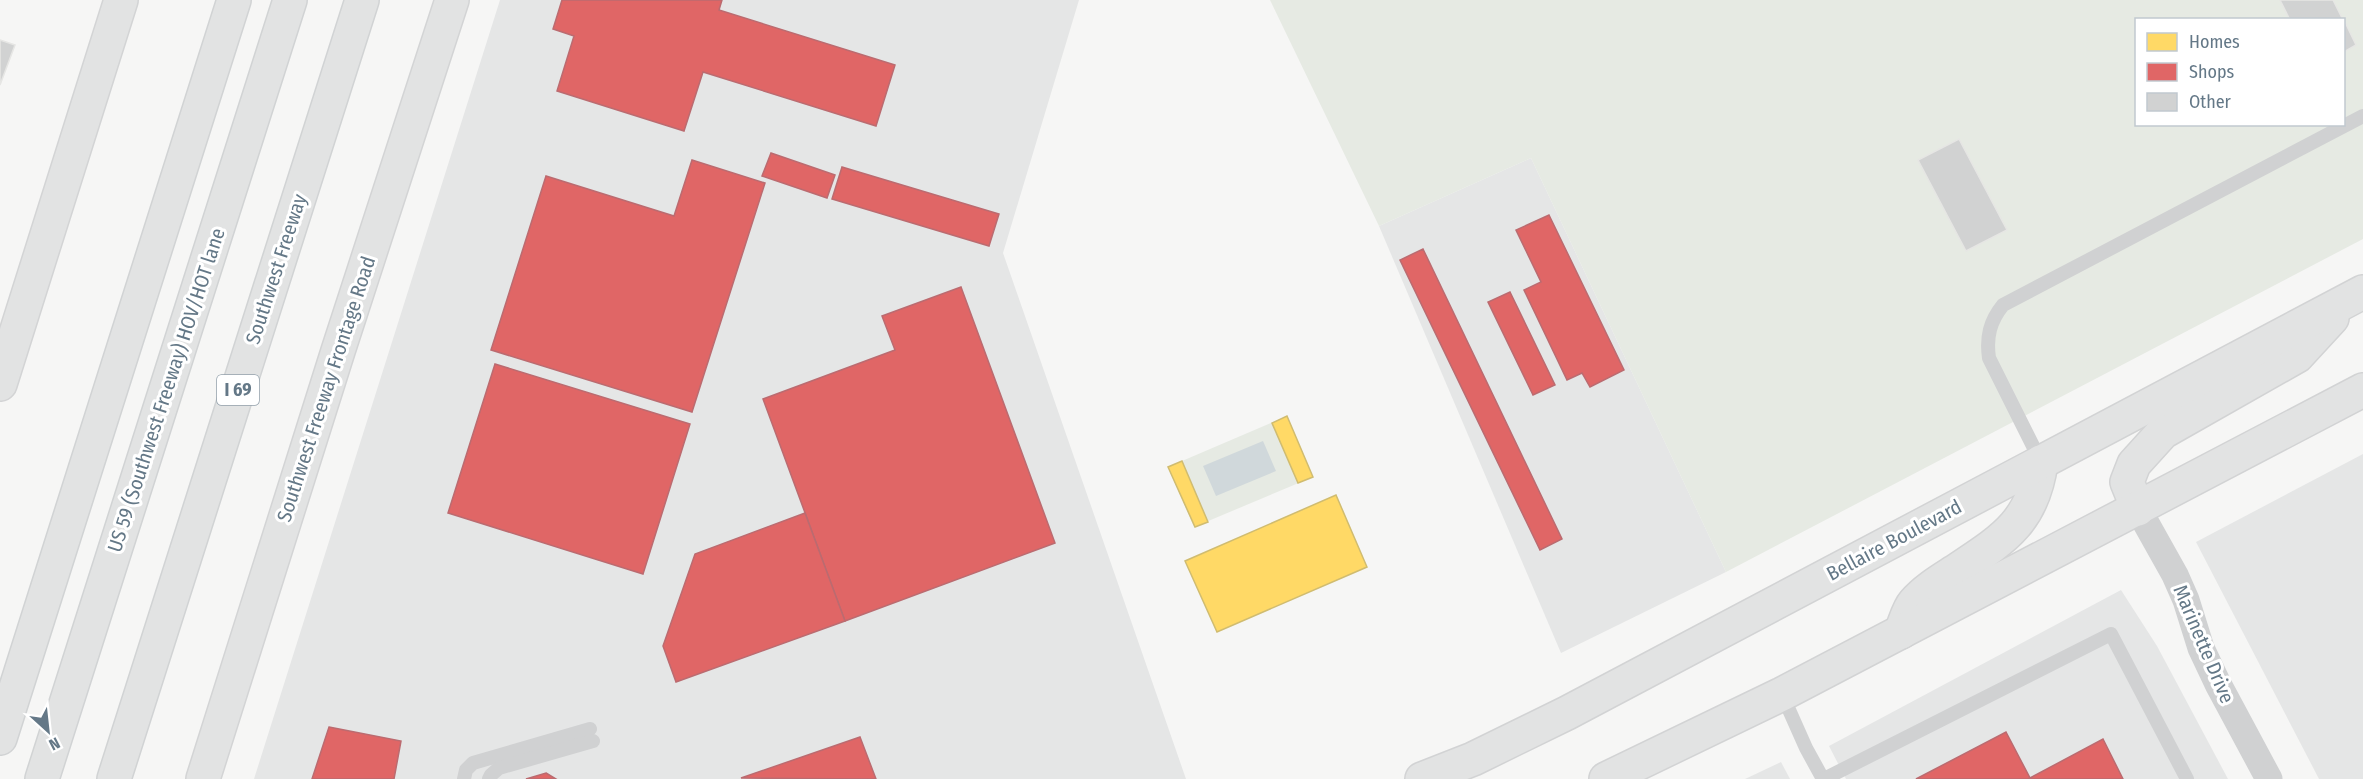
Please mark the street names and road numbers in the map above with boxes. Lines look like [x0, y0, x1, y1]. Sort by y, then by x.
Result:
street label: Southwest Freeway [240, 191, 312, 347]
street label: US 59 (Southwest Freeway) HOV/HOT lane [102, 225, 230, 555]
street label: Southwest Freeway Frontage Road [272, 253, 380, 525]
road number: I 69 [217, 375, 259, 405]
street label: Bellaire Boulevard [1822, 494, 1966, 586]
street label: Marinette Drive [2168, 581, 2240, 707]

